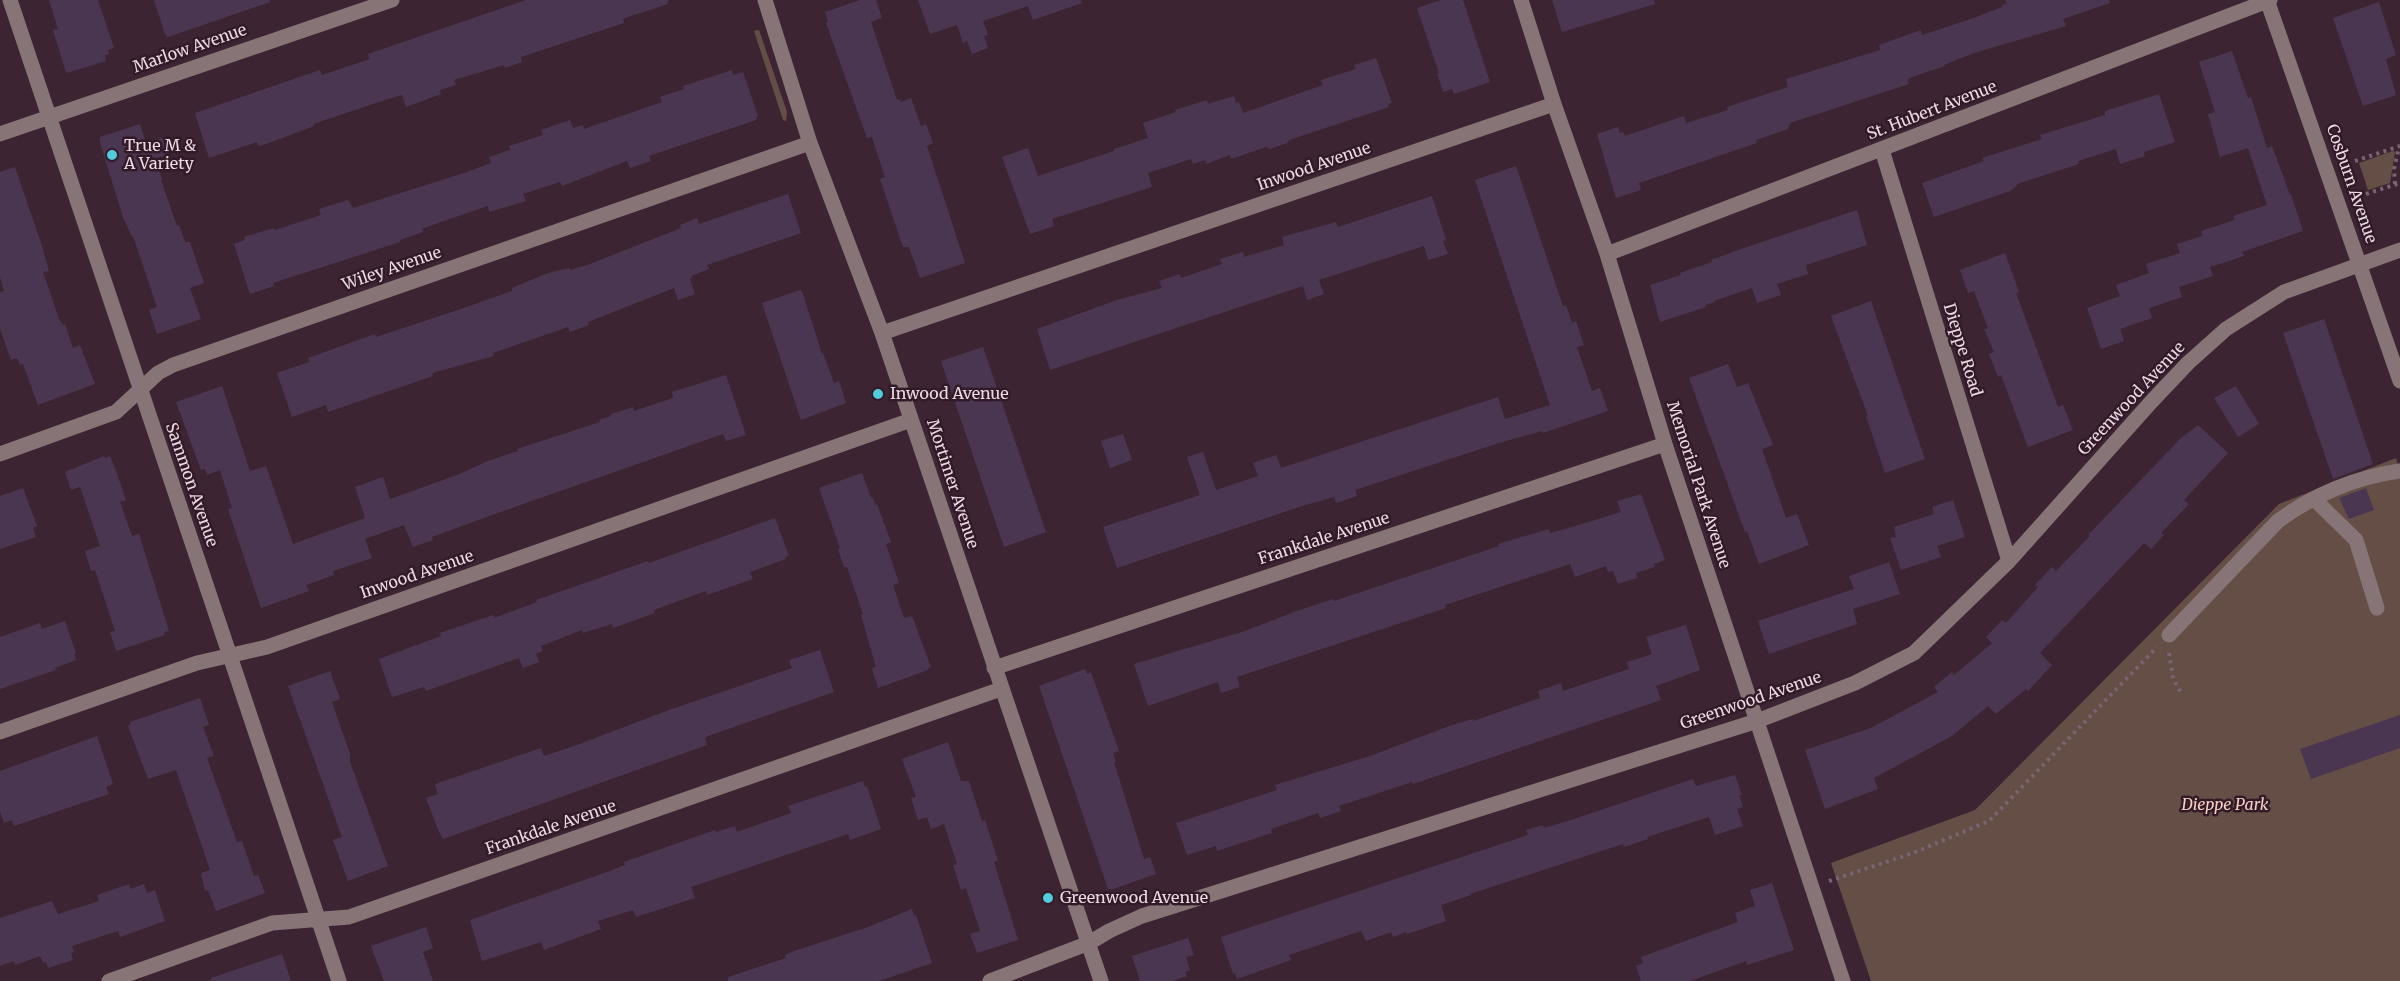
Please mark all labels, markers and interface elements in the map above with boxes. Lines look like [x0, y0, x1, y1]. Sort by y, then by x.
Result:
street label: Marlow Avenue [131, 21, 249, 77]
street label: St. Hubert Avenue [1864, 77, 2000, 145]
street label: Cosburn Avenue [2322, 122, 2380, 246]
place label: True M & A Variety [124, 136, 196, 174]
street label: Inwood Avenue [1255, 139, 1373, 195]
marker: True M & A Variety [105, 148, 119, 162]
street label: Wiley Avenue [340, 243, 444, 295]
street label: Dieppe Road [1939, 301, 1985, 399]
street label: Greenwood Avenue [2075, 338, 2189, 460]
place label: Inwood Avenue [890, 384, 1009, 404]
marker: Inwood Avenue [871, 387, 885, 401]
street label: Memorial Park Avenue [1662, 399, 1734, 571]
street label: Mortimer Avenue [922, 417, 982, 551]
street label: Sammon Avenue [161, 420, 221, 550]
street label: Frankdale Avenue [1256, 509, 1392, 569]
street label: Inwood Avenue [358, 547, 476, 603]
street label: Greenwood Avenue [1678, 668, 1824, 734]
park label: Dieppe Park [2181, 795, 2269, 815]
street label: Frankdale Avenue [483, 797, 619, 859]
place label: Greenwood Avenue [1060, 888, 1208, 908]
marker: Greenwood Avenue [1041, 891, 1055, 905]

